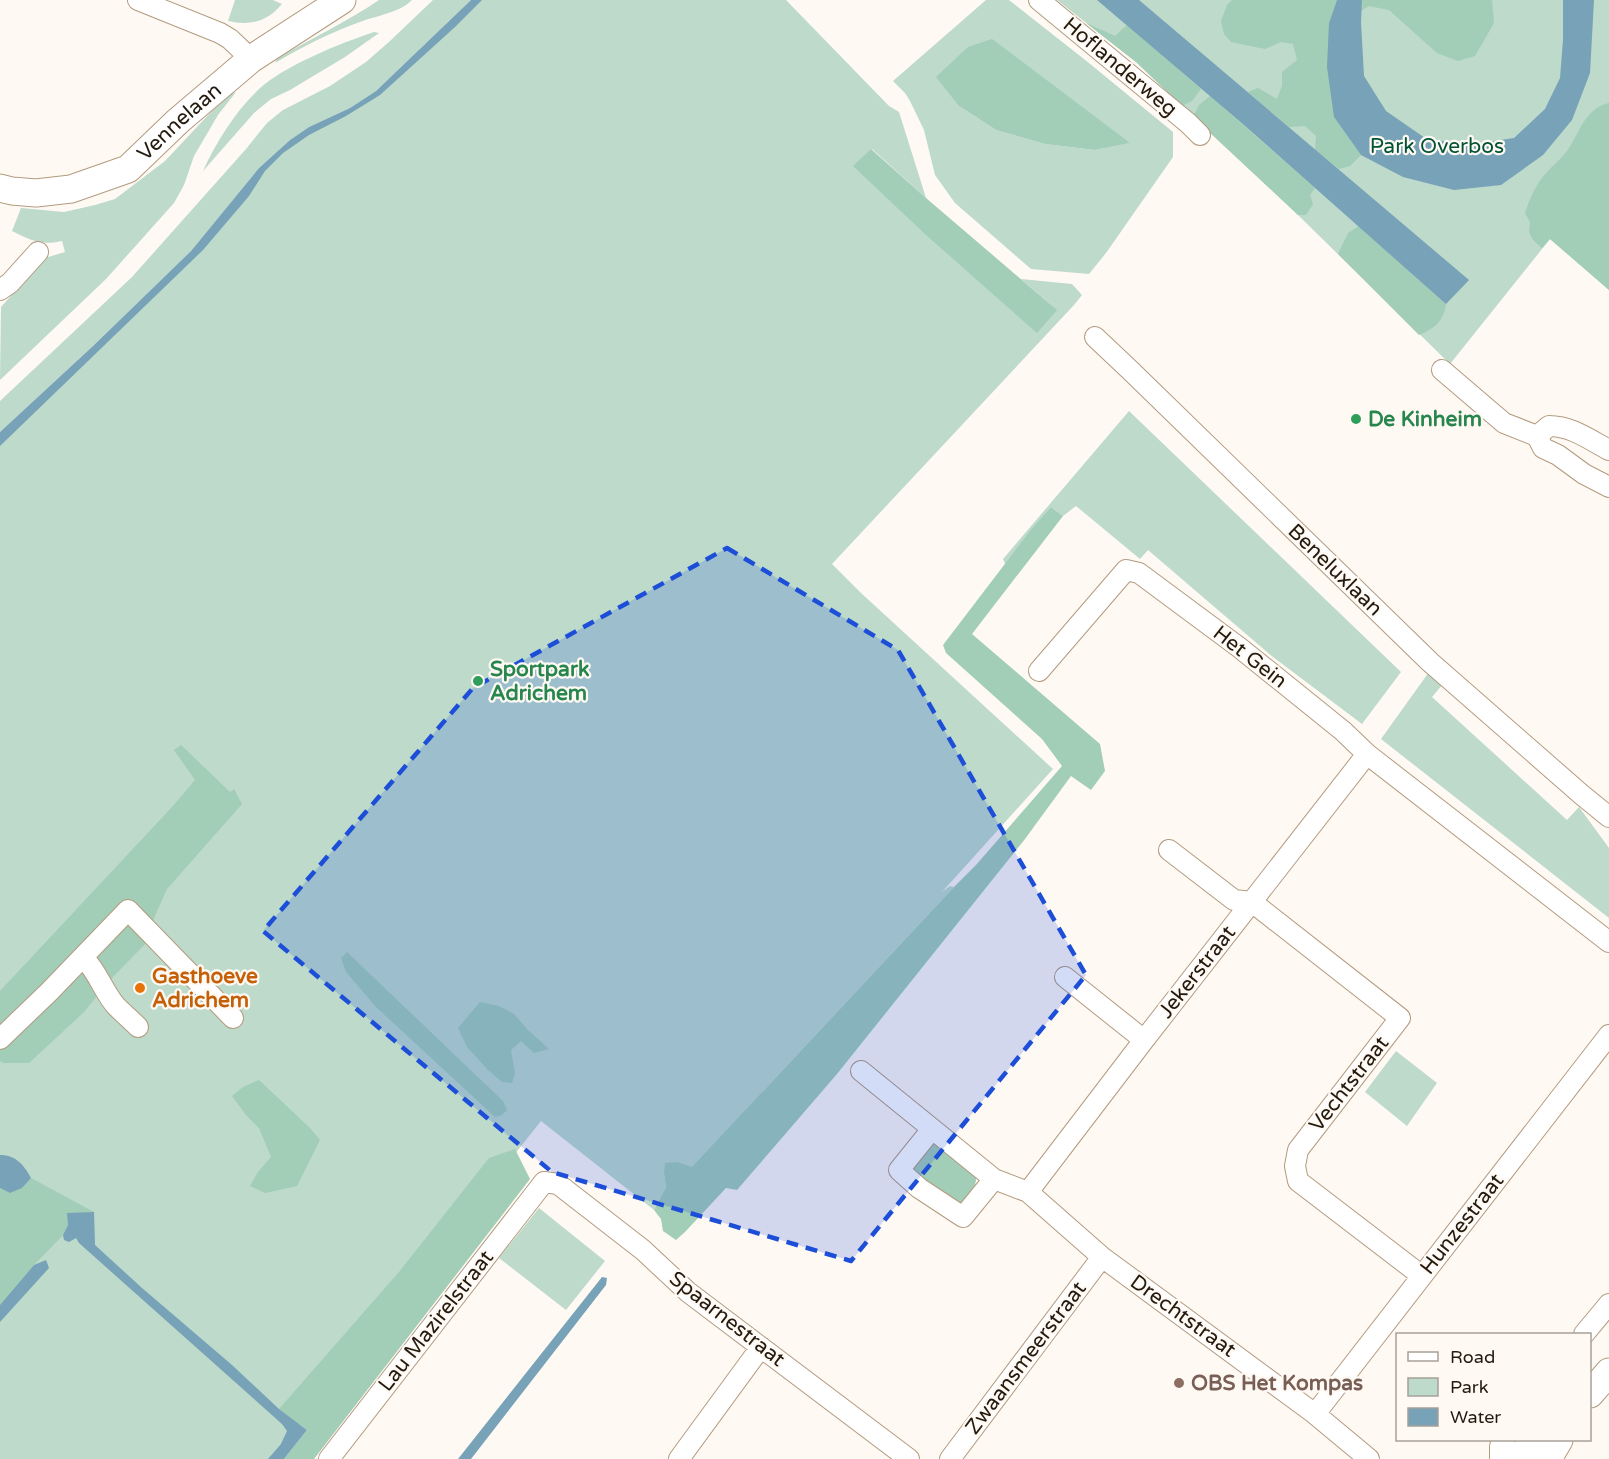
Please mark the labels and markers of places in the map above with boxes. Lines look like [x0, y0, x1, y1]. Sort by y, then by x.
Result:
place label: De Kinheim [1368, 407, 1482, 432]
marker: De Kinheim [1349, 412, 1363, 426]
place label: Sportpark Adrichem [490, 657, 590, 706]
marker: Sportpark Adrichem [471, 674, 485, 688]
place label: Gasthoeve Adrichem [152, 964, 258, 1013]
marker: Gasthoeve Adrichem [133, 981, 147, 995]
place label: OBS Het Kompas [1191, 1371, 1363, 1396]
marker: OBS Het Kompas [1172, 1376, 1186, 1390]

